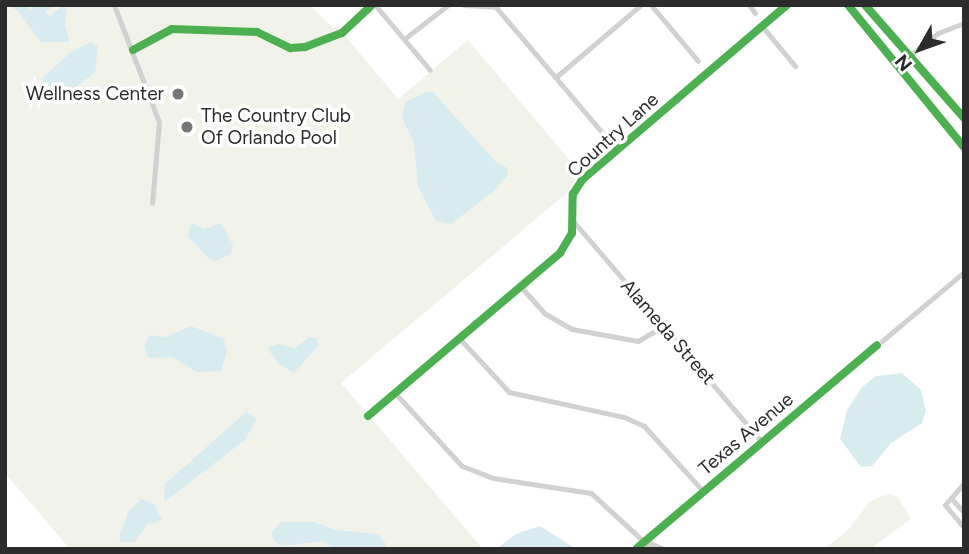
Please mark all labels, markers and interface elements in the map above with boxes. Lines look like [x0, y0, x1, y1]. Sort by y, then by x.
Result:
north arrow [885, 14, 955, 84]
text: N [890, 50, 917, 76]
place label: Wellness Center [26, 83, 164, 105]
marker: Wellness Center [170, 86, 186, 102]
street label: Country Lane [563, 88, 663, 182]
place label: The Country Club Of Orlando Pool [201, 105, 351, 149]
marker: The Country Club Of Orlando Pool [179, 119, 195, 135]
street label: Alameda Street [616, 275, 720, 389]
street label: Texas Avenue [694, 388, 798, 480]

